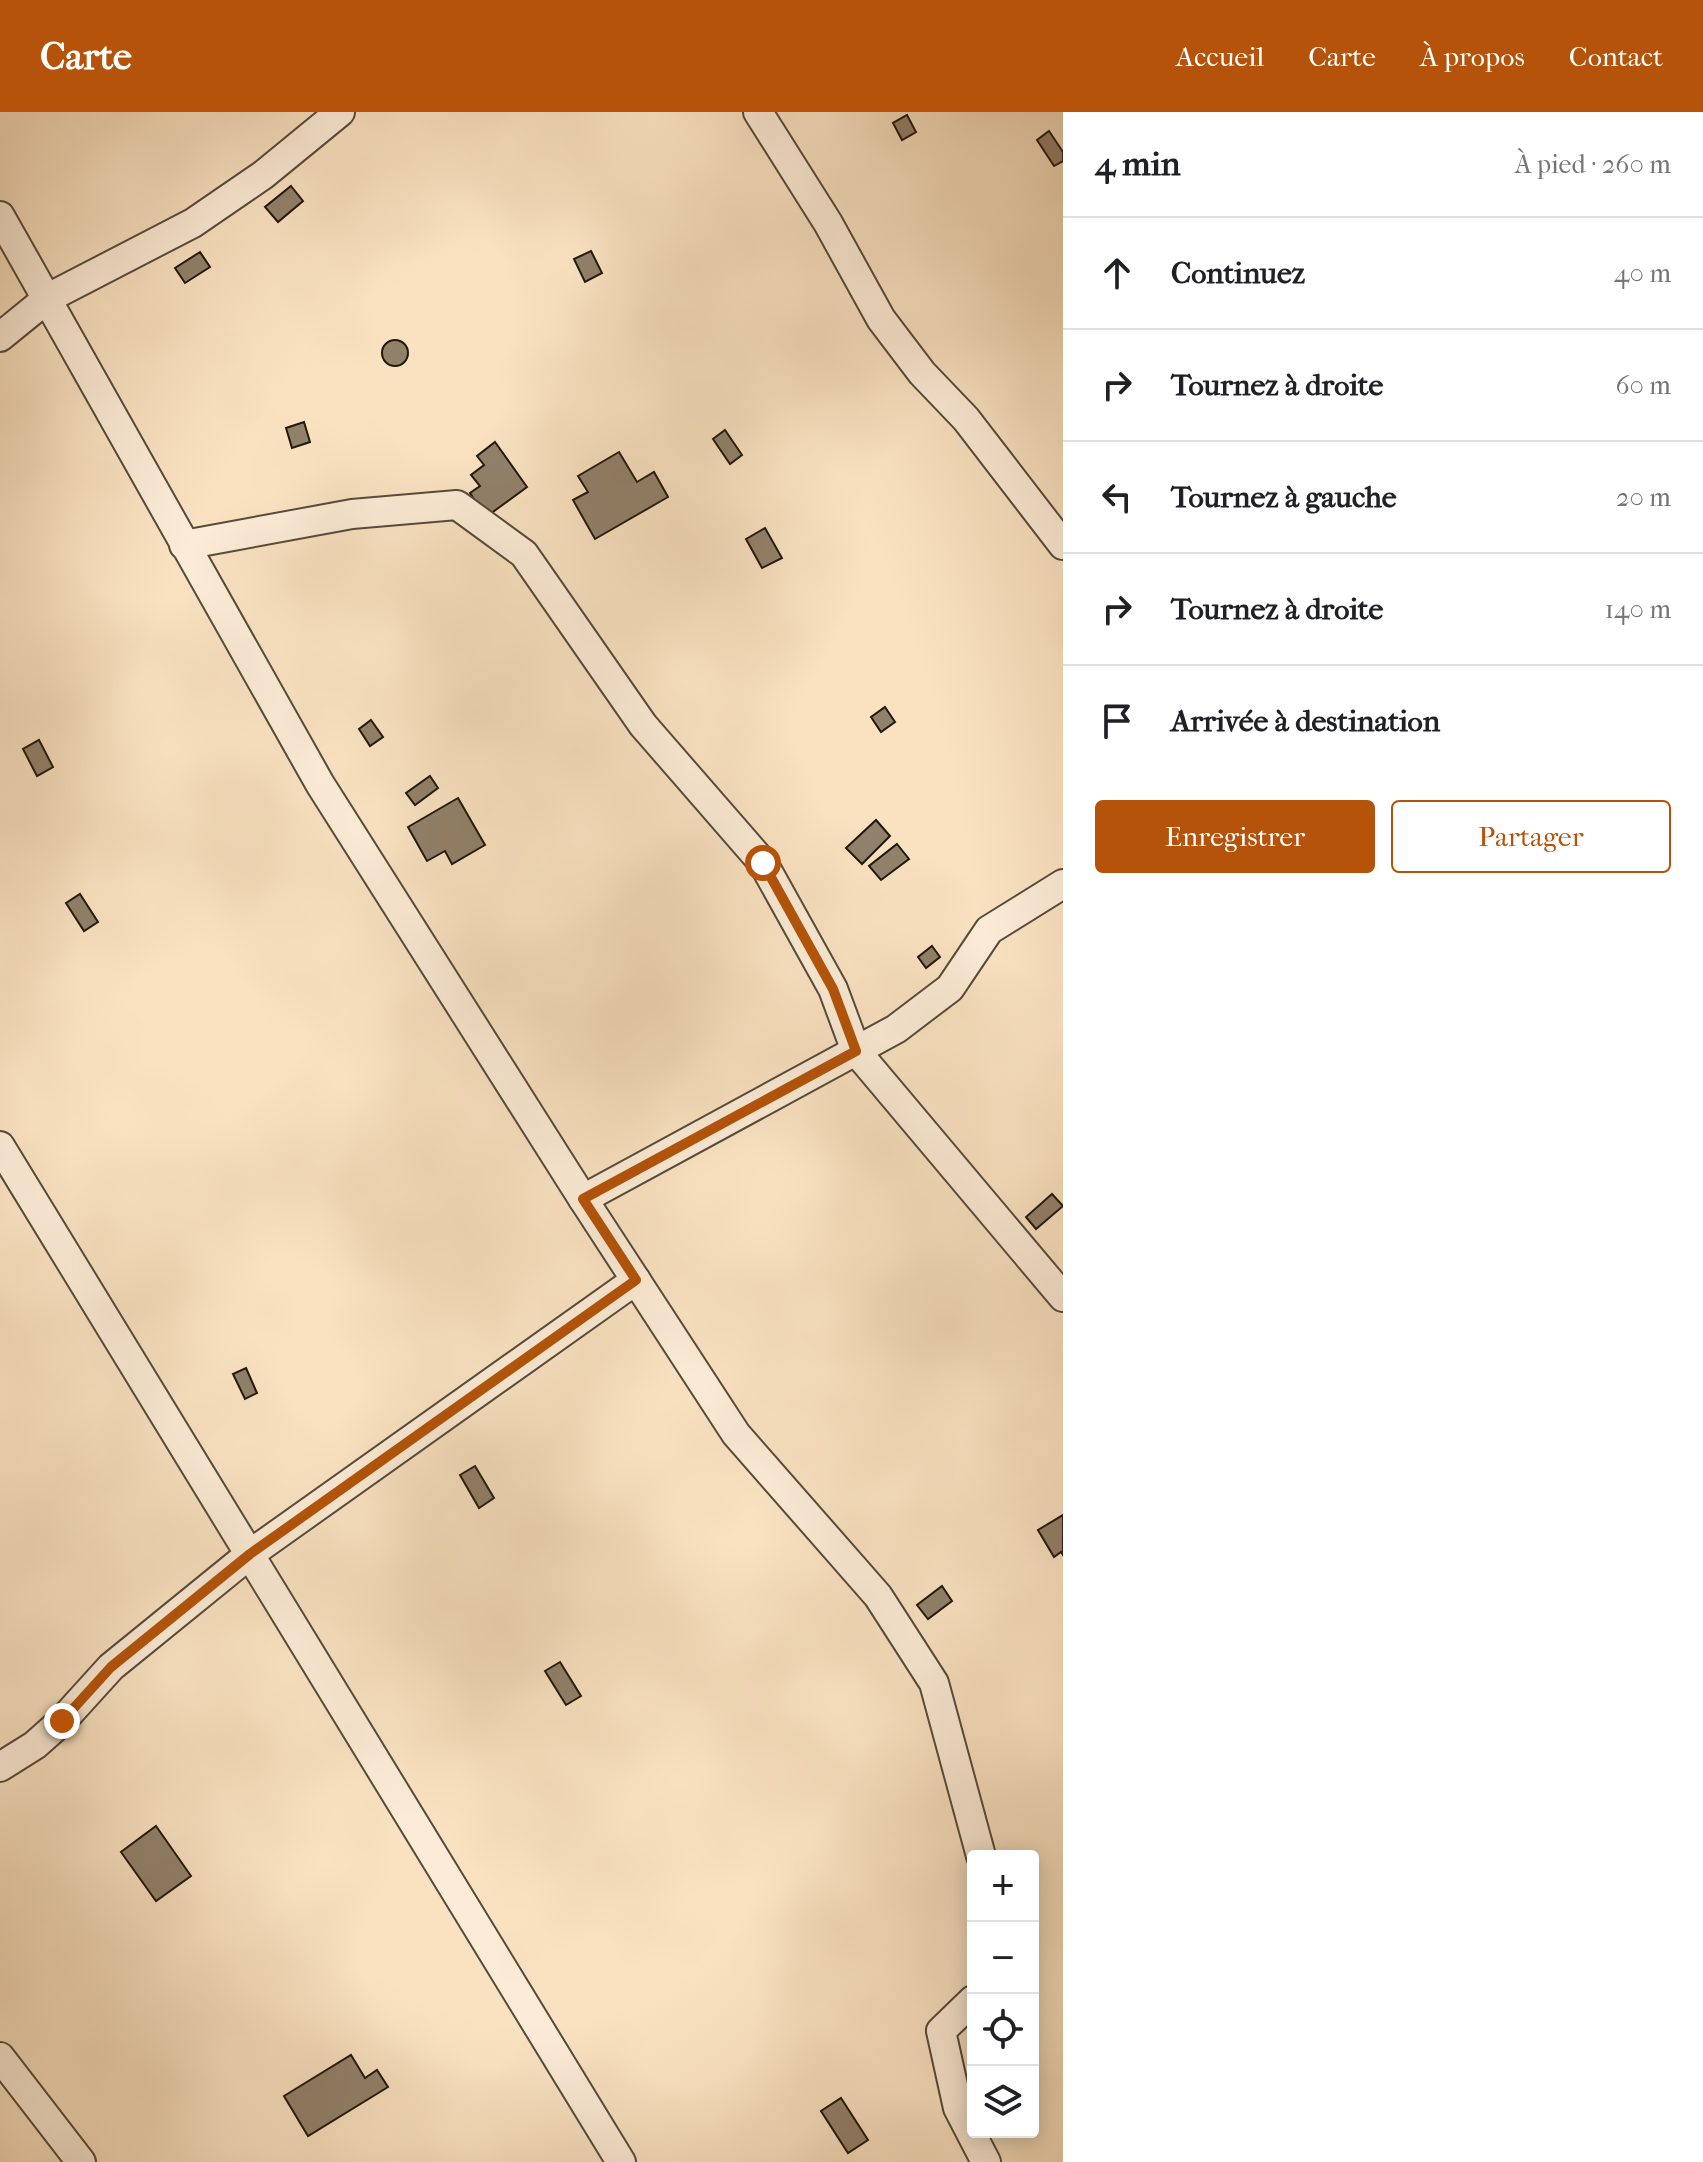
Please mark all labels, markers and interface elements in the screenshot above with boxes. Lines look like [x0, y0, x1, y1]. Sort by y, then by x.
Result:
text: Carte [40, 34, 132, 79]
text: Accueil [1176, 40, 1264, 73]
text: Carte [1308, 40, 1376, 73]
text: À propos [1420, 40, 1525, 73]
text: Contact [1569, 40, 1663, 73]
text: 4 min [1095, 144, 1180, 184]
text: À pied · 260 m [1515, 149, 1671, 180]
icon: ahead [1095, 251, 1139, 295]
text: Continuez [1171, 256, 1305, 291]
text: 40 m [1614, 258, 1671, 289]
icon: right [1095, 363, 1139, 407]
text: Tournez à droite [1171, 368, 1383, 403]
text: 60 m [1615, 370, 1671, 401]
icon: left [1095, 475, 1139, 519]
text: Tournez à gauche [1171, 480, 1397, 515]
text: 20 m [1616, 482, 1671, 513]
icon: right [1095, 587, 1139, 631]
text: Tournez à droite [1171, 592, 1383, 627]
text: 140 m [1605, 594, 1671, 625]
icon: arrive [1095, 699, 1139, 743]
text: Arrivée à destination [1171, 704, 1440, 739]
button: Enregistrer [1095, 800, 1375, 873]
button: Partager [1391, 800, 1671, 873]
route start [745, 845, 781, 881]
route end [44, 1703, 80, 1739]
map controls [967, 1850, 1039, 2138]
button: + [967, 1850, 1039, 1922]
button: − [967, 1922, 1039, 1994]
button: locate [967, 1994, 1039, 2066]
button: layers [967, 2066, 1039, 2138]

